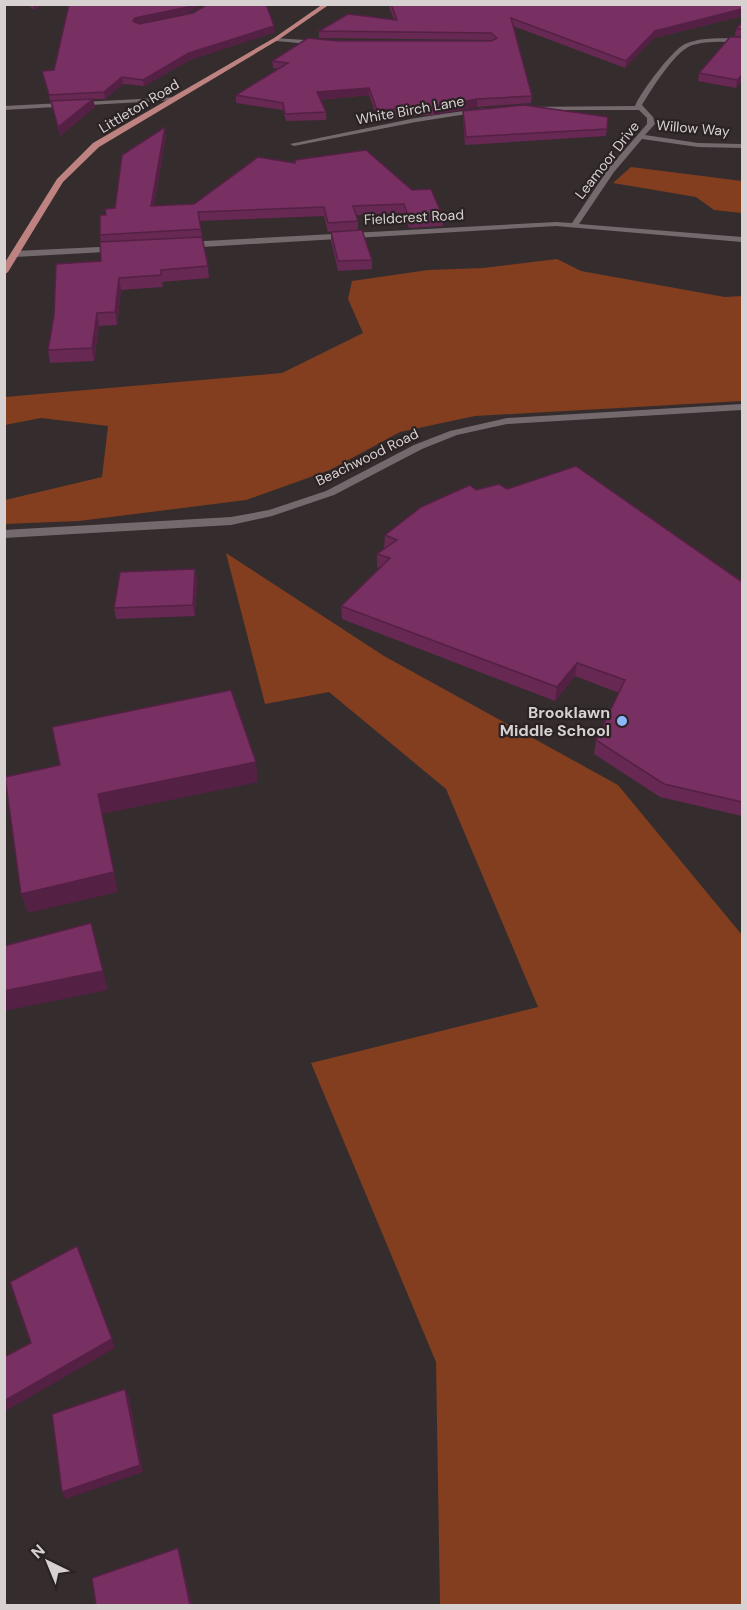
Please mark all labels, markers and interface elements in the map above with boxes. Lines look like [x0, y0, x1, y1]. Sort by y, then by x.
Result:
street label: Littleton Road [96, 75, 182, 137]
street label: White Birch Lane [355, 92, 465, 128]
street label: Willow Way [656, 116, 731, 140]
street label: Leamoor Drive [571, 117, 643, 202]
street label: Fieldcrest Road [364, 205, 464, 229]
street label: Beachwood Road [313, 424, 421, 490]
place label: Brooklawn Middle School [500, 702, 610, 741]
marker: Brooklawn Middle School [615, 714, 629, 728]
north arrow [18, 1532, 78, 1592]
text: N [27, 1540, 50, 1563]

